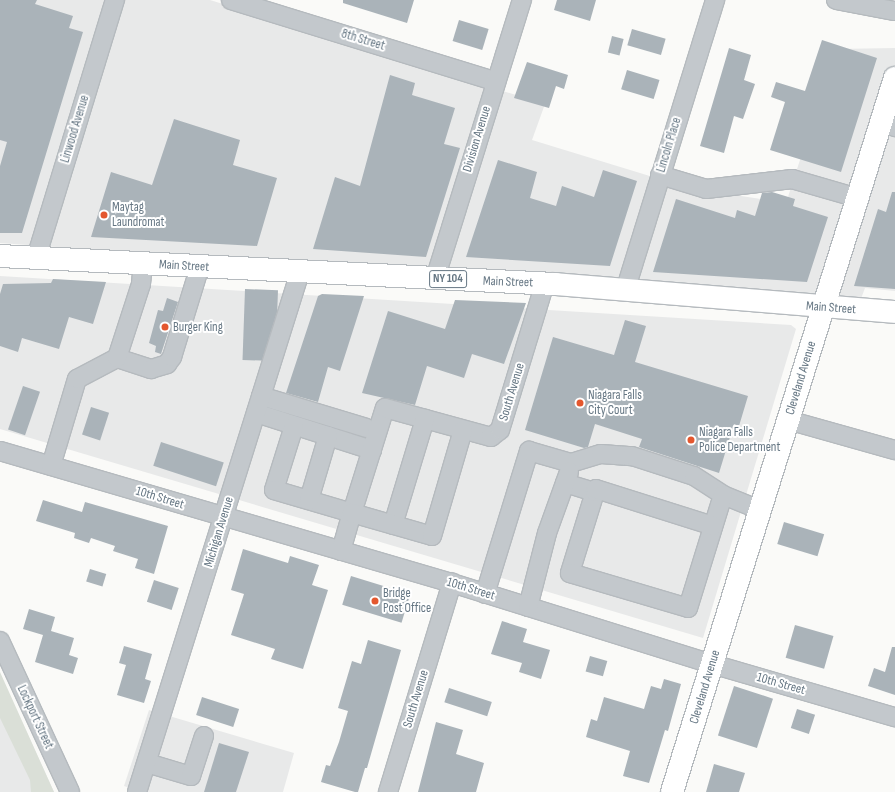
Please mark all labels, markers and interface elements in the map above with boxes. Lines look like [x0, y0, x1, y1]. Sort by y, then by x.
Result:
street label: 8th Street [339, 26, 387, 54]
street label: Linwood Avenue [57, 93, 93, 165]
street label: Division Avenue [460, 104, 494, 174]
street label: Lincoln Place [653, 116, 685, 174]
place label: Maytag Laundromat [112, 200, 164, 231]
marker: Maytag Laundromat [99, 210, 109, 220]
street label: Main Street [159, 257, 209, 275]
road number: NY 104 [429, 269, 467, 289]
street label: Main Street [483, 273, 533, 291]
street label: Main Street [805, 298, 857, 318]
place label: Burger King [173, 319, 223, 335]
marker: Burger King [160, 322, 170, 332]
street label: Cleveland Avenue [782, 339, 820, 417]
street label: South Avenue [496, 361, 528, 423]
place label: Niagara Falls City Court [588, 388, 642, 419]
marker: Niagara Falls City Court [575, 398, 585, 408]
place label: Niagara Falls Police Department [699, 425, 780, 456]
marker: Niagara Falls Police Department [686, 435, 696, 445]
street label: 10th Street [134, 483, 186, 513]
street label: Michigan Avenue [201, 495, 237, 569]
street label: 10th Street [445, 574, 497, 604]
place label: Bridge Post Office [383, 586, 431, 617]
marker: Bridge Post Office [370, 596, 380, 606]
street label: Cleveland Avenue [686, 648, 724, 726]
street label: South Avenue [400, 668, 432, 730]
street label: 10th Street [755, 670, 807, 698]
street label: Lockport Street [13, 683, 57, 751]

